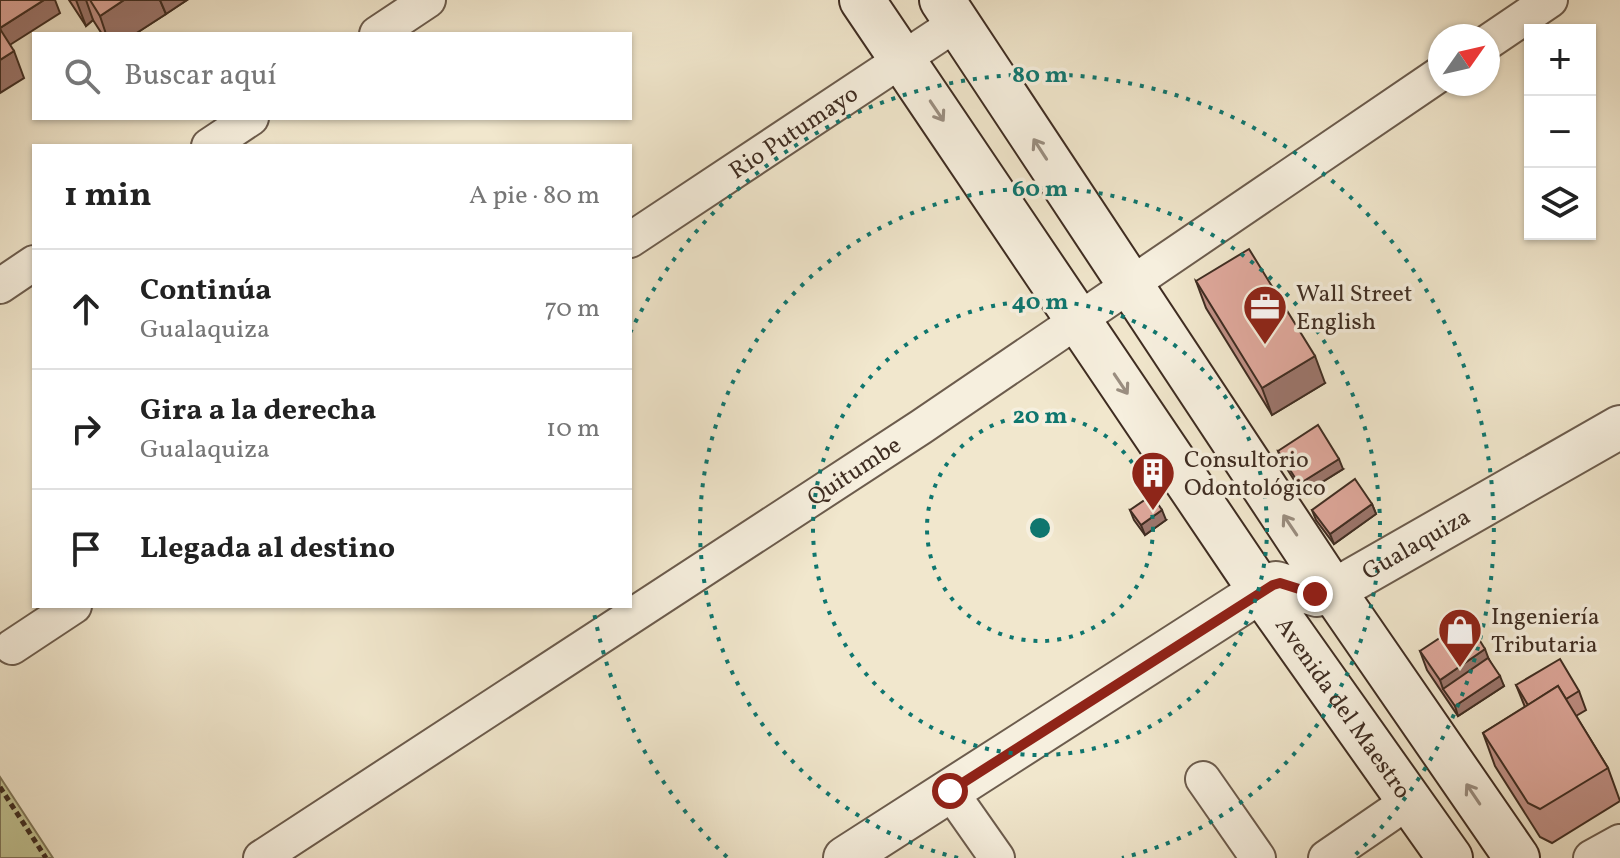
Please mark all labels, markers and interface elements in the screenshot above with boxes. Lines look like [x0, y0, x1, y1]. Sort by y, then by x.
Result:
north arrow [1428, 24, 1500, 96]
map controls [1524, 24, 1596, 240]
button: + [1524, 24, 1596, 96]
search box [32, 32, 632, 120]
icon: search [60, 54, 104, 98]
text: Buscar aquí [124, 55, 277, 97]
text: 80 m [1012, 59, 1068, 93]
street label: Rio Putumayo [723, 78, 866, 189]
button: − [1524, 96, 1596, 168]
one-way arrow [929, 100, 945, 122]
one-way arrow [1032, 139, 1048, 161]
button: layers [1524, 168, 1596, 240]
text: 1 min [64, 173, 152, 220]
text: 60 m [1012, 173, 1068, 207]
text: A pie · 80 m [469, 178, 600, 214]
text: Continúa [140, 270, 272, 312]
place label: Wall Street English [1296, 278, 1412, 340]
office icon: Wall Street English [1241, 283, 1289, 346]
text: 40 m [1012, 286, 1068, 320]
icon: ahead [64, 287, 108, 331]
text: 70 m [545, 291, 600, 327]
text: Gualaquiza [140, 312, 270, 348]
one-way arrow [1113, 372, 1129, 394]
text: Gira a la derecha [140, 390, 376, 432]
text: 20 m [1012, 400, 1068, 434]
icon: right [64, 407, 108, 451]
text: 10 m [546, 411, 600, 447]
street label: Quitumbe [801, 429, 909, 516]
text: Gualaquiza [140, 432, 270, 468]
place label: Consultorio Odontológico [1184, 444, 1326, 506]
building icon: Consultorio Odontológico [1129, 449, 1177, 512]
street label: Gualaquiza [1356, 501, 1477, 590]
centre of rings [1026, 514, 1054, 542]
one-way arrow [1282, 515, 1299, 537]
icon: arrive [64, 527, 108, 571]
text: Llegada al destino [140, 528, 395, 570]
route end [1297, 576, 1333, 612]
place label: Ingeniería Tributaria [1491, 601, 1600, 663]
shop icon: Ingeniería Tributaria [1436, 606, 1484, 669]
street label: Avenida del Maestro [1266, 611, 1418, 807]
route start [932, 773, 968, 809]
one-way arrow [1465, 783, 1481, 805]

